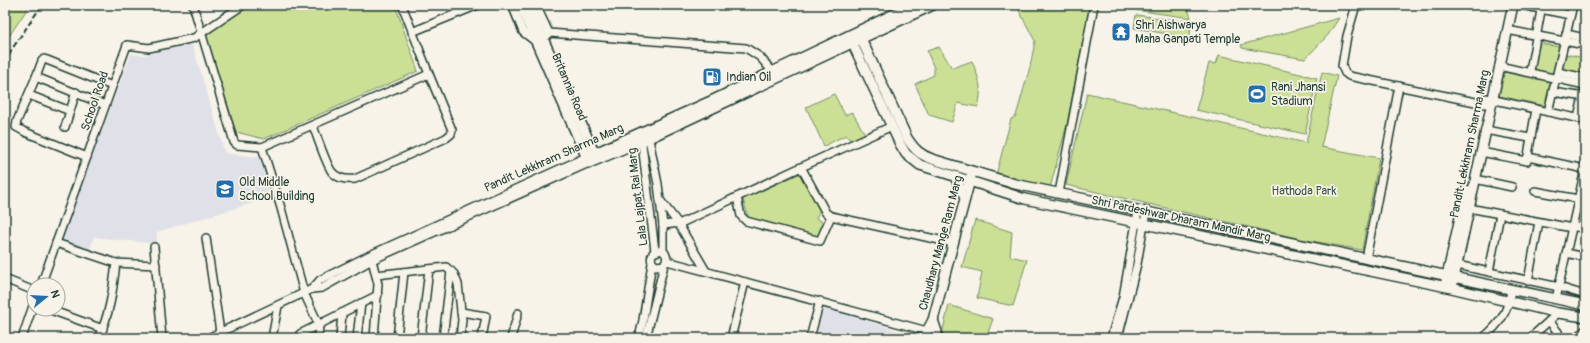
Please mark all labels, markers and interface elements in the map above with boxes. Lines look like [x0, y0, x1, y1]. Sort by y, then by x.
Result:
place label: Shri Aishwarya Maha Ganpati Temple [1135, 18, 1240, 47]
temple icon: Shri Aishwarya Maha Ganpati Temple [1110, 21, 1132, 43]
street label: Britannia Road [548, 51, 590, 123]
fuel station icon: Indian Oil [701, 66, 723, 88]
street label: School Road [78, 69, 112, 133]
street label: Pandit Lekkhram Sharma Marg [1447, 69, 1493, 219]
place label: Indian Oil [726, 70, 772, 85]
place label: Rani Jhansi Stadium [1271, 80, 1325, 109]
sports icon: Rani Jhansi Stadium [1246, 83, 1268, 105]
street label: Pandit Lekkhram Sharma Marg [482, 120, 626, 196]
street label: Lala Lajpat Rai Marg [625, 147, 651, 247]
street label: Chaudhary Mange Ram Marg [916, 174, 966, 312]
place label: Old Middle School Building [239, 175, 315, 204]
school or university icon: Old Middle School Building [214, 178, 236, 200]
park label: Hathoda Park [1272, 184, 1336, 199]
street label: Shri Pardeshwar Dharam Mandir Marg [1090, 193, 1272, 245]
north arrow [26, 277, 66, 317]
text: N [48, 289, 63, 300]

